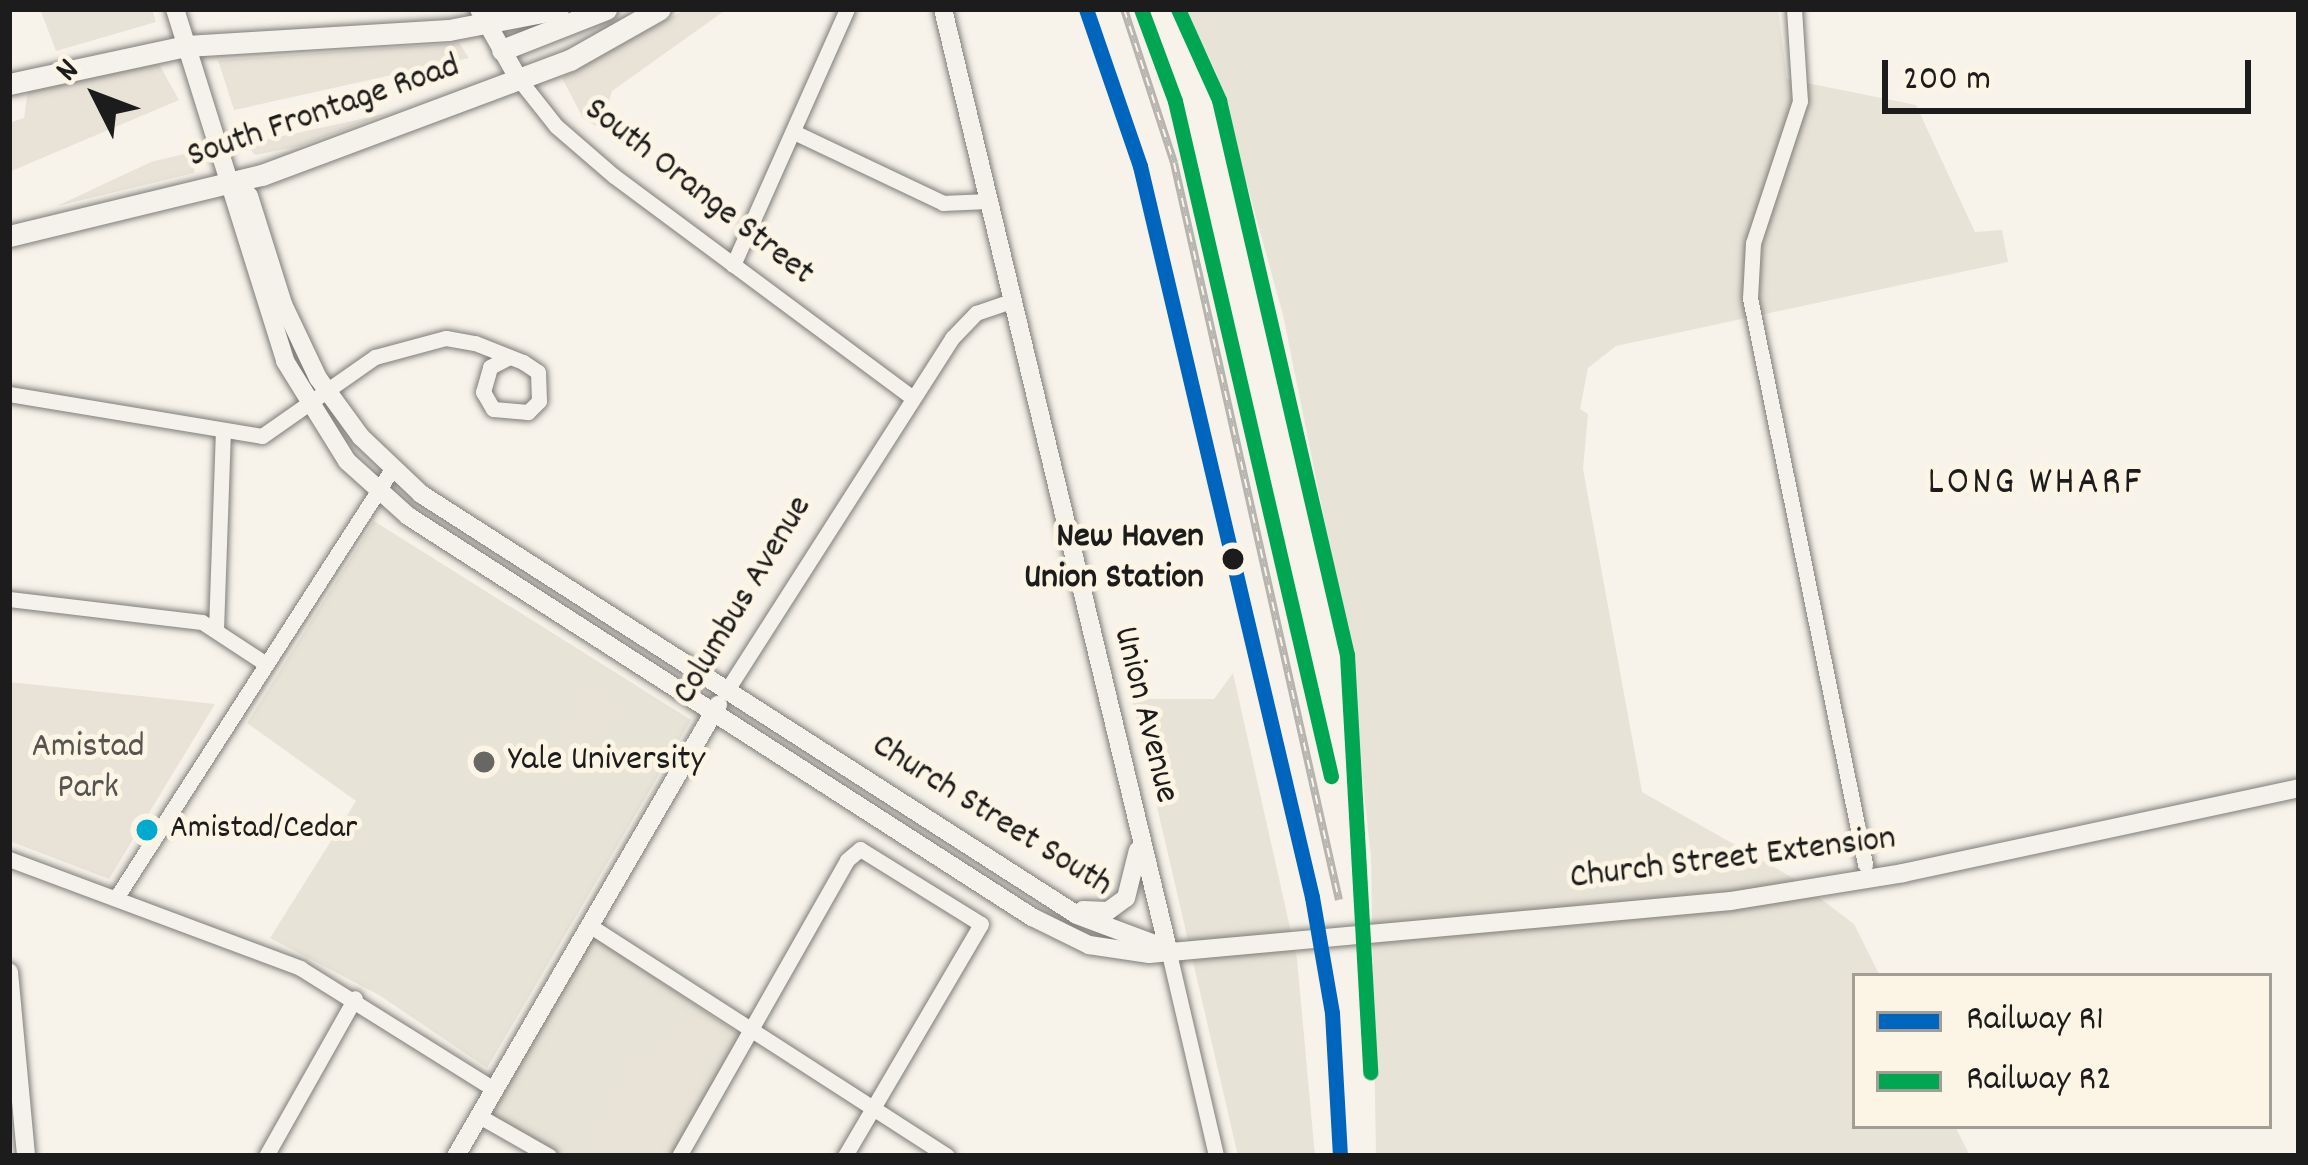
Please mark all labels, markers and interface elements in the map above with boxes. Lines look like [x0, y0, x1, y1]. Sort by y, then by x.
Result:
north arrow [36, 36, 156, 156]
scale bar [1888, 36, 2257, 110]
street label: South Frontage Road [182, 46, 466, 180]
text: N [46, 50, 92, 93]
text: 200 m [1903, 55, 1991, 107]
street label: South Orange Street [574, 90, 822, 296]
district label: LONG WHARF [1928, 462, 2144, 508]
street label: Columbus Avenue [665, 489, 823, 713]
place label: New Haven Union Station [1024, 516, 1204, 601]
marker: New Haven Union Station [1216, 542, 1250, 576]
street label: Union Avenue [1101, 622, 1187, 808]
park label: Amistad Park [31, 726, 145, 811]
street label: Church Street South [863, 726, 1119, 908]
place label: Yale University [508, 740, 705, 784]
marker: Yale University [471, 749, 497, 775]
place label: Amistad/Cedar [170, 810, 357, 850]
marker: Amistad/Cedar [136, 819, 158, 841]
street label: Church Street Extension [1568, 819, 1898, 901]
legend [1852, 973, 2272, 1129]
text: Railway R1 [1966, 995, 2104, 1047]
text: Railway R2 [1966, 1055, 2112, 1107]

